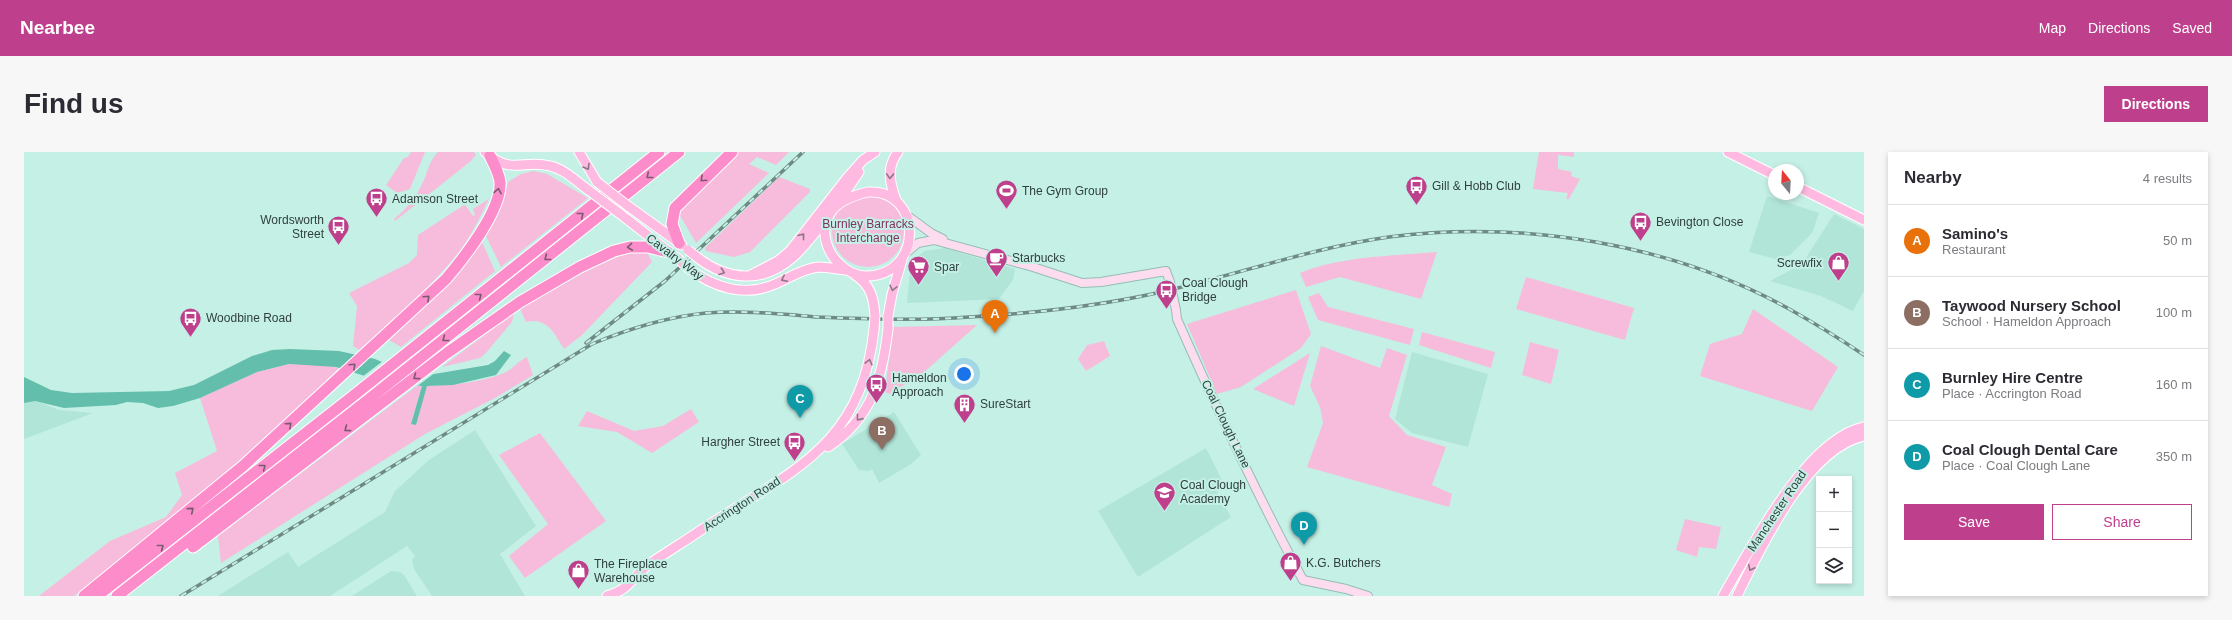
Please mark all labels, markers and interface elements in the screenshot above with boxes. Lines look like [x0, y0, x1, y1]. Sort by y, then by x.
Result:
text: Nearbee [20, 17, 95, 38]
text: Map [2039, 20, 2066, 36]
text: Directions [2088, 20, 2150, 36]
text: Saved [2172, 20, 2212, 36]
button: Directions [2104, 86, 2208, 122]
text: Find us [24, 88, 124, 119]
one-way arrow [582, 163, 589, 170]
north arrow [1768, 164, 1804, 200]
text: Nearby [1904, 168, 1962, 187]
text: 4 results [2143, 171, 2192, 186]
one-way arrow [646, 172, 653, 179]
one-way arrow [886, 173, 895, 179]
bus stop icon: Gill & Hobb Club [1403, 173, 1429, 206]
one-way arrow [701, 174, 708, 181]
sports icon: The Gym Group [994, 178, 1020, 211]
place label: Gill & Hobb Club [1432, 179, 1521, 193]
place label: The Gym Group [1022, 184, 1108, 198]
bus stop icon: Adamson Street [364, 186, 390, 219]
one-way arrow [494, 188, 502, 194]
place label: Adamson Street [392, 192, 479, 206]
bus stop icon: Bevington Close [1628, 209, 1654, 242]
one-way arrow [576, 212, 583, 219]
place label: Wordsworth Street [260, 213, 325, 241]
bus stop icon: Wordsworth Street [326, 214, 352, 247]
place label: Bevington Close [1656, 215, 1744, 229]
park label: Burnley Barracks Interchange [822, 217, 914, 245]
text: Samino's [1942, 225, 2008, 242]
street label: Cavalry Way [644, 231, 706, 283]
one-way arrow [797, 233, 804, 240]
text: A [1912, 233, 1922, 248]
text: 50 m [2163, 233, 2192, 248]
text: Restaurant [1942, 242, 2006, 257]
one-way arrow [627, 243, 633, 252]
cafe icon: Starbucks [984, 245, 1010, 278]
shop icon: Screwfix [1825, 250, 1851, 283]
place label: Starbucks [1012, 251, 1065, 265]
one-way arrow [545, 253, 552, 260]
supermarket icon: Spar [905, 254, 931, 287]
place label: Screwfix [1777, 256, 1822, 270]
place label: Spar [934, 260, 959, 274]
one-way arrow [719, 268, 726, 276]
one-way arrow [781, 274, 788, 282]
place label: Coal Clough Bridge [1182, 276, 1248, 304]
bus stop icon: Coal Clough Bridge [1153, 277, 1179, 310]
one-way arrow [889, 284, 898, 291]
one-way arrow [475, 294, 482, 301]
one-way arrow [422, 295, 430, 303]
text: Taywood Nursery School [1942, 297, 2121, 314]
pin: A [982, 300, 1008, 333]
bus stop icon: Woodbine Road [178, 305, 204, 338]
text: B [1912, 305, 1922, 320]
text: 100 m [2156, 305, 2192, 320]
place label: Woodbine Road [206, 311, 292, 325]
text: School · Hameldon Approach [1942, 314, 2111, 329]
one-way arrow [443, 334, 450, 341]
one-way arrow [865, 358, 873, 365]
one-way arrow [348, 363, 356, 371]
your location [954, 364, 974, 384]
text: Burnley Hire Centre [1942, 369, 2083, 386]
place label: Hameldon Approach [892, 371, 947, 399]
one-way arrow [414, 372, 421, 379]
bus stop icon: Hameldon Approach [863, 372, 889, 405]
text: C [1912, 377, 1922, 392]
text: 160 m [2156, 377, 2192, 392]
street label: Coal Clough Lane [1199, 378, 1253, 471]
pin: C [787, 385, 813, 418]
text: Place · Accrington Road [1942, 386, 2081, 401]
building icon: SureStart [951, 391, 977, 424]
place label: SureStart [980, 397, 1031, 411]
one-way arrow [857, 414, 864, 421]
pin: B [869, 417, 895, 450]
one-way arrow [284, 422, 292, 430]
one-way arrow [345, 425, 352, 432]
bus stop icon: Hargher Street [782, 429, 808, 462]
place label: Hargher Street [701, 435, 781, 449]
text: Coal Clough Dental Care [1942, 441, 2118, 458]
text: D [1912, 449, 1922, 464]
text: 350 m [2156, 449, 2192, 464]
text: Place · Coal Clough Lane [1942, 458, 2090, 473]
one-way arrow [259, 464, 266, 471]
street label: Manchester Road [1745, 468, 1809, 554]
street label: Accrington Road [701, 474, 783, 534]
map controls [1816, 476, 1852, 584]
button: + [1816, 476, 1852, 512]
place label: Coal Clough Academy [1180, 478, 1246, 506]
school or university icon: Coal Clough Academy [1151, 479, 1177, 512]
button: Save [1904, 504, 2044, 540]
button: Share [2052, 504, 2192, 540]
one-way arrow [186, 508, 193, 515]
pin: D [1291, 512, 1317, 545]
button: − [1816, 512, 1852, 548]
one-way arrow [156, 544, 163, 551]
button: layers [1816, 548, 1852, 584]
shop icon: K.G. Butchers [1278, 550, 1304, 583]
place label: K.G. Butchers [1306, 556, 1381, 570]
place label: The Fireplace Warehouse [594, 557, 668, 585]
shop icon: The Fireplace Warehouse [565, 558, 591, 591]
one-way arrow [1748, 564, 1756, 571]

